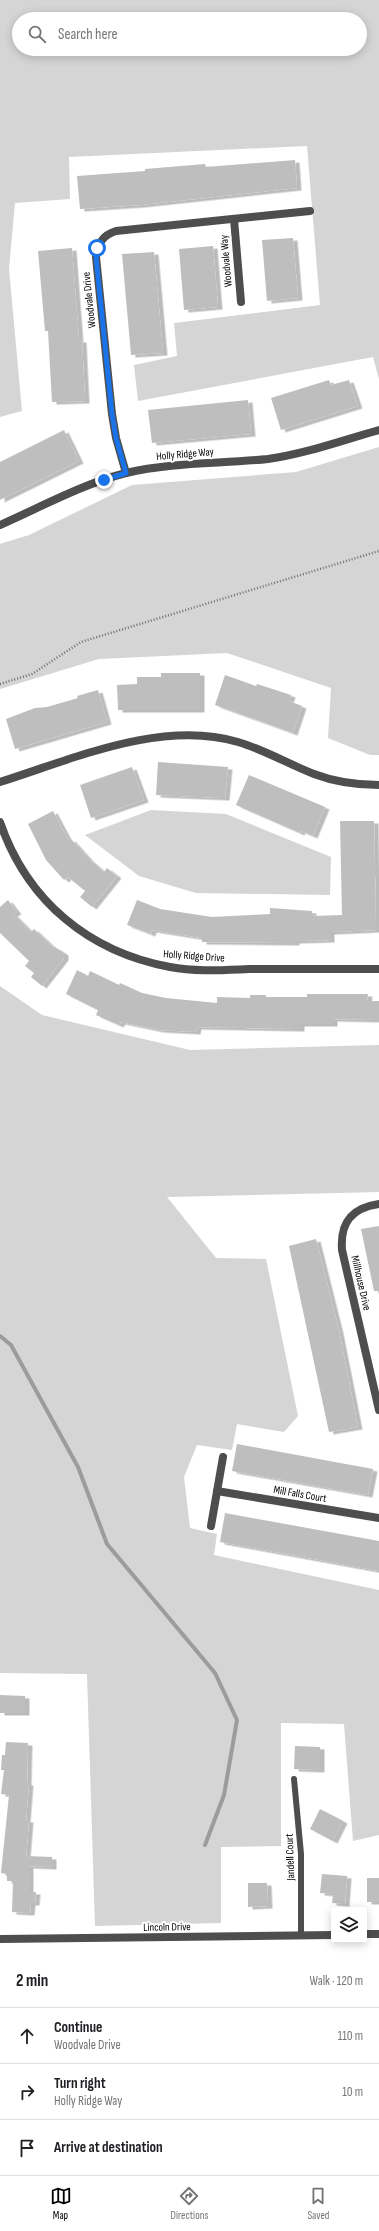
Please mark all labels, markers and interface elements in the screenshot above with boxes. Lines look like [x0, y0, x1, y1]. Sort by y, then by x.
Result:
search box [12, 12, 367, 56]
icon: search [26, 23, 48, 45]
text: Search here [58, 25, 118, 44]
street label: Woodvale Way [217, 234, 235, 288]
route start [88, 239, 106, 257]
street label: Woodvale Drive [80, 271, 98, 329]
street label: Holly Ridge Way [156, 445, 215, 463]
route end [95, 471, 113, 489]
street label: Holly Ridge Drive [163, 947, 225, 965]
street label: Millhouse Drive [348, 1254, 374, 1312]
street label: Mill Falls Court [273, 1483, 328, 1505]
street label: Jandell Court [283, 1833, 297, 1882]
map controls [331, 1907, 367, 1943]
button: layers [331, 1907, 367, 1943]
street label: Lincoln Drive [143, 1920, 191, 1934]
text: 2 min [16, 1971, 48, 1991]
text: Walk · 120 m [310, 1973, 363, 1989]
text: Continue [54, 2018, 103, 2037]
icon: ahead [16, 2025, 38, 2047]
text: 110 m [338, 2028, 363, 2044]
text: Woodvale Drive [54, 2037, 121, 2053]
text: Turn right [54, 2074, 106, 2093]
icon: right [16, 2081, 38, 2103]
text: 10 m [342, 2084, 363, 2100]
text: Holly Ridge Way [54, 2093, 122, 2109]
icon: arrive [16, 2137, 38, 2159]
text: Arrive at destination [54, 2138, 163, 2157]
tab: Map [50, 2185, 72, 2222]
tab: Directions [171, 2185, 208, 2222]
tab: Saved [307, 2185, 329, 2222]

